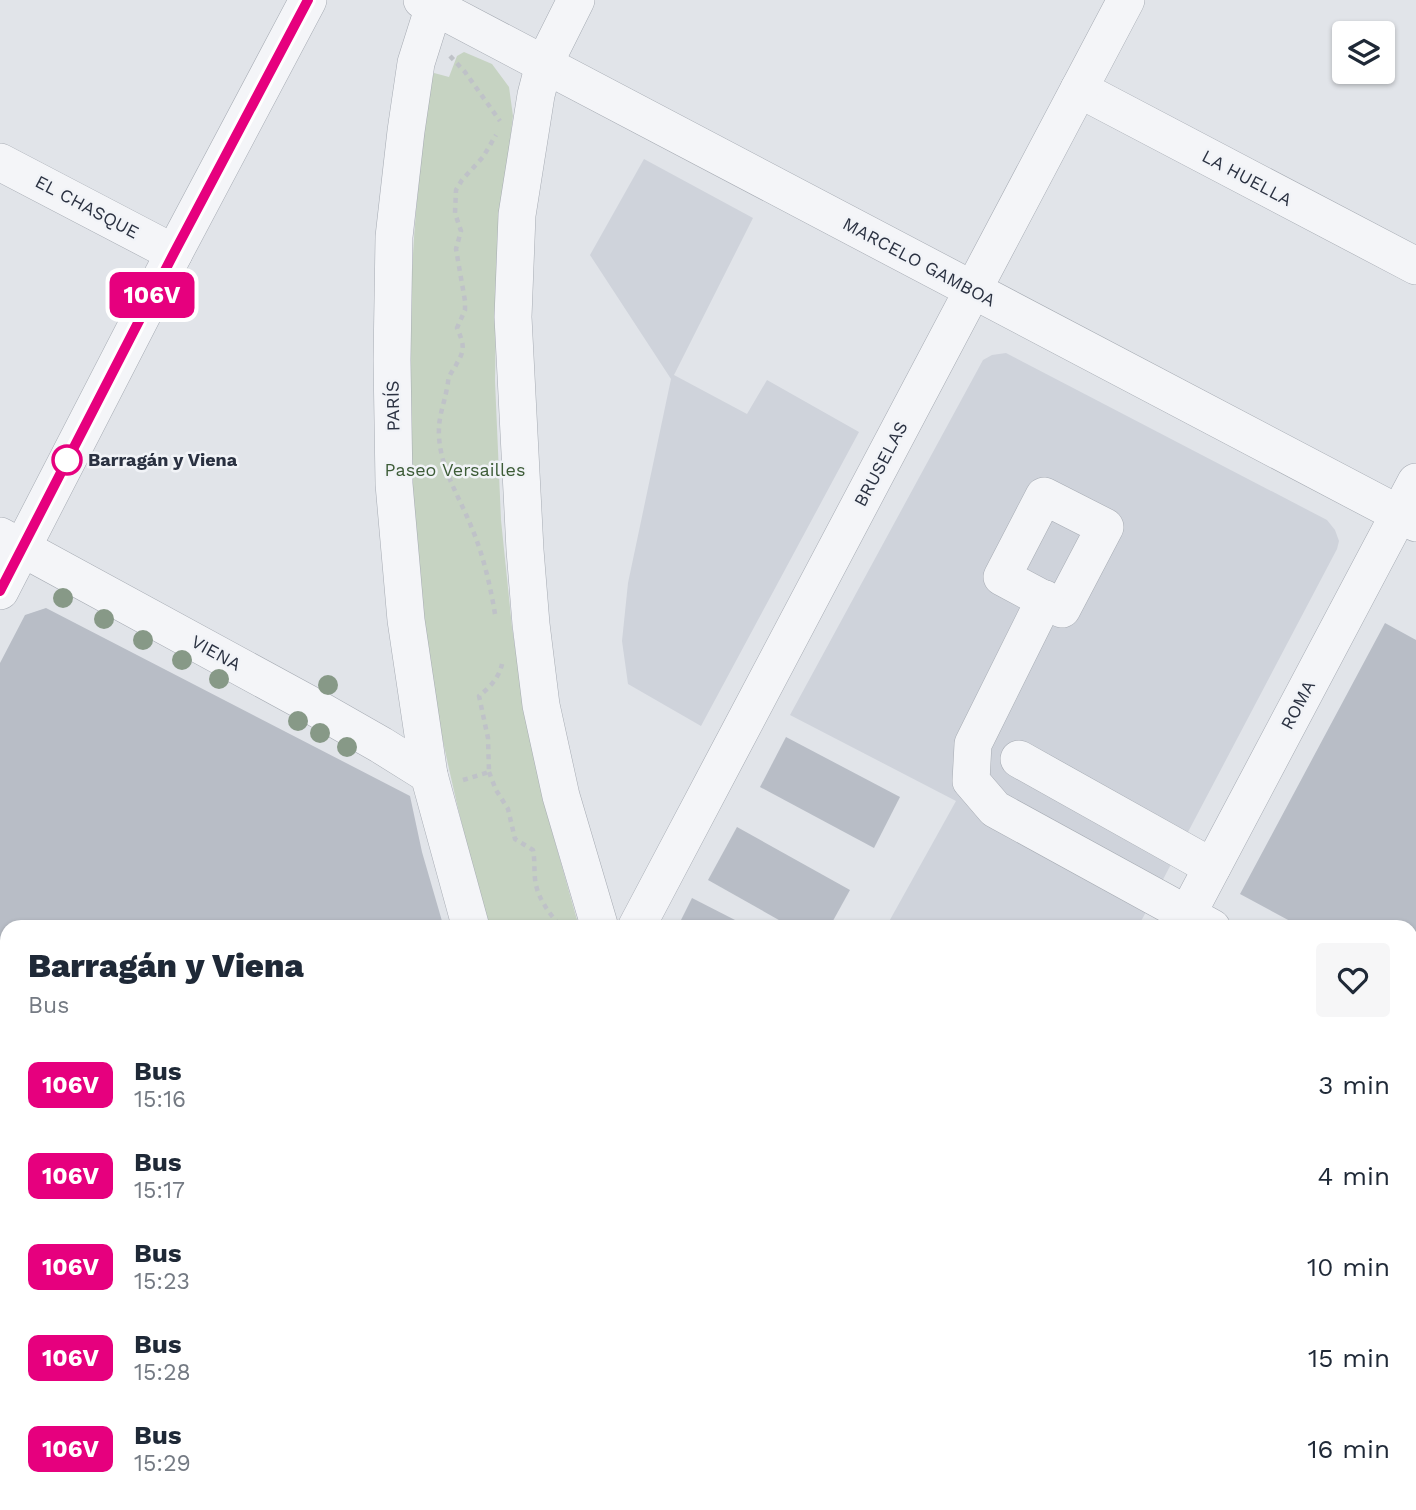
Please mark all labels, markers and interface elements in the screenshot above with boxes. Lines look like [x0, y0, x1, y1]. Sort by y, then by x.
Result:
map controls [1332, 21, 1395, 84]
button: layers [1332, 21, 1395, 84]
street label: LA HUELLA [1199, 145, 1296, 210]
street label: EL CHASQUE [32, 170, 143, 243]
street label: MARCELO GAMBOA [839, 212, 999, 311]
line badge: 106V [103, 272, 201, 318]
text: 106V [124, 281, 180, 309]
street label: PARÍS [382, 380, 403, 432]
street label: BRUSELAS [849, 418, 912, 510]
marker: Barragán y Viena [52, 445, 82, 475]
place label: Barragán y Viena [88, 449, 238, 470]
park label: Paseo Versailles [385, 459, 525, 480]
street label: VIENA [188, 630, 245, 675]
street label: ROMA [1276, 677, 1319, 733]
button: heart [1316, 943, 1390, 1017]
text: Barragán y Viena [28, 946, 304, 985]
text: Bus [28, 992, 69, 1019]
text: Bus [134, 1056, 182, 1086]
text: 3 min [1318, 1070, 1390, 1100]
text: 106V [42, 1071, 99, 1099]
text: 15:16 [134, 1086, 186, 1113]
text: Bus [134, 1147, 182, 1177]
text: 4 min [1317, 1161, 1390, 1191]
text: 106V [42, 1162, 99, 1190]
text: 15:17 [134, 1177, 185, 1204]
text: Bus [134, 1238, 182, 1268]
text: 10 min [1307, 1252, 1390, 1282]
text: 106V [42, 1253, 99, 1281]
text: 15:23 [134, 1268, 190, 1295]
text: Bus [134, 1329, 182, 1359]
text: 15 min [1308, 1343, 1390, 1373]
text: 106V [42, 1344, 99, 1372]
text: 15:28 [134, 1359, 191, 1386]
text: Bus [134, 1420, 182, 1450]
text: 16 min [1307, 1434, 1390, 1464]
text: 106V [42, 1435, 99, 1463]
text: 15:29 [134, 1450, 191, 1477]

